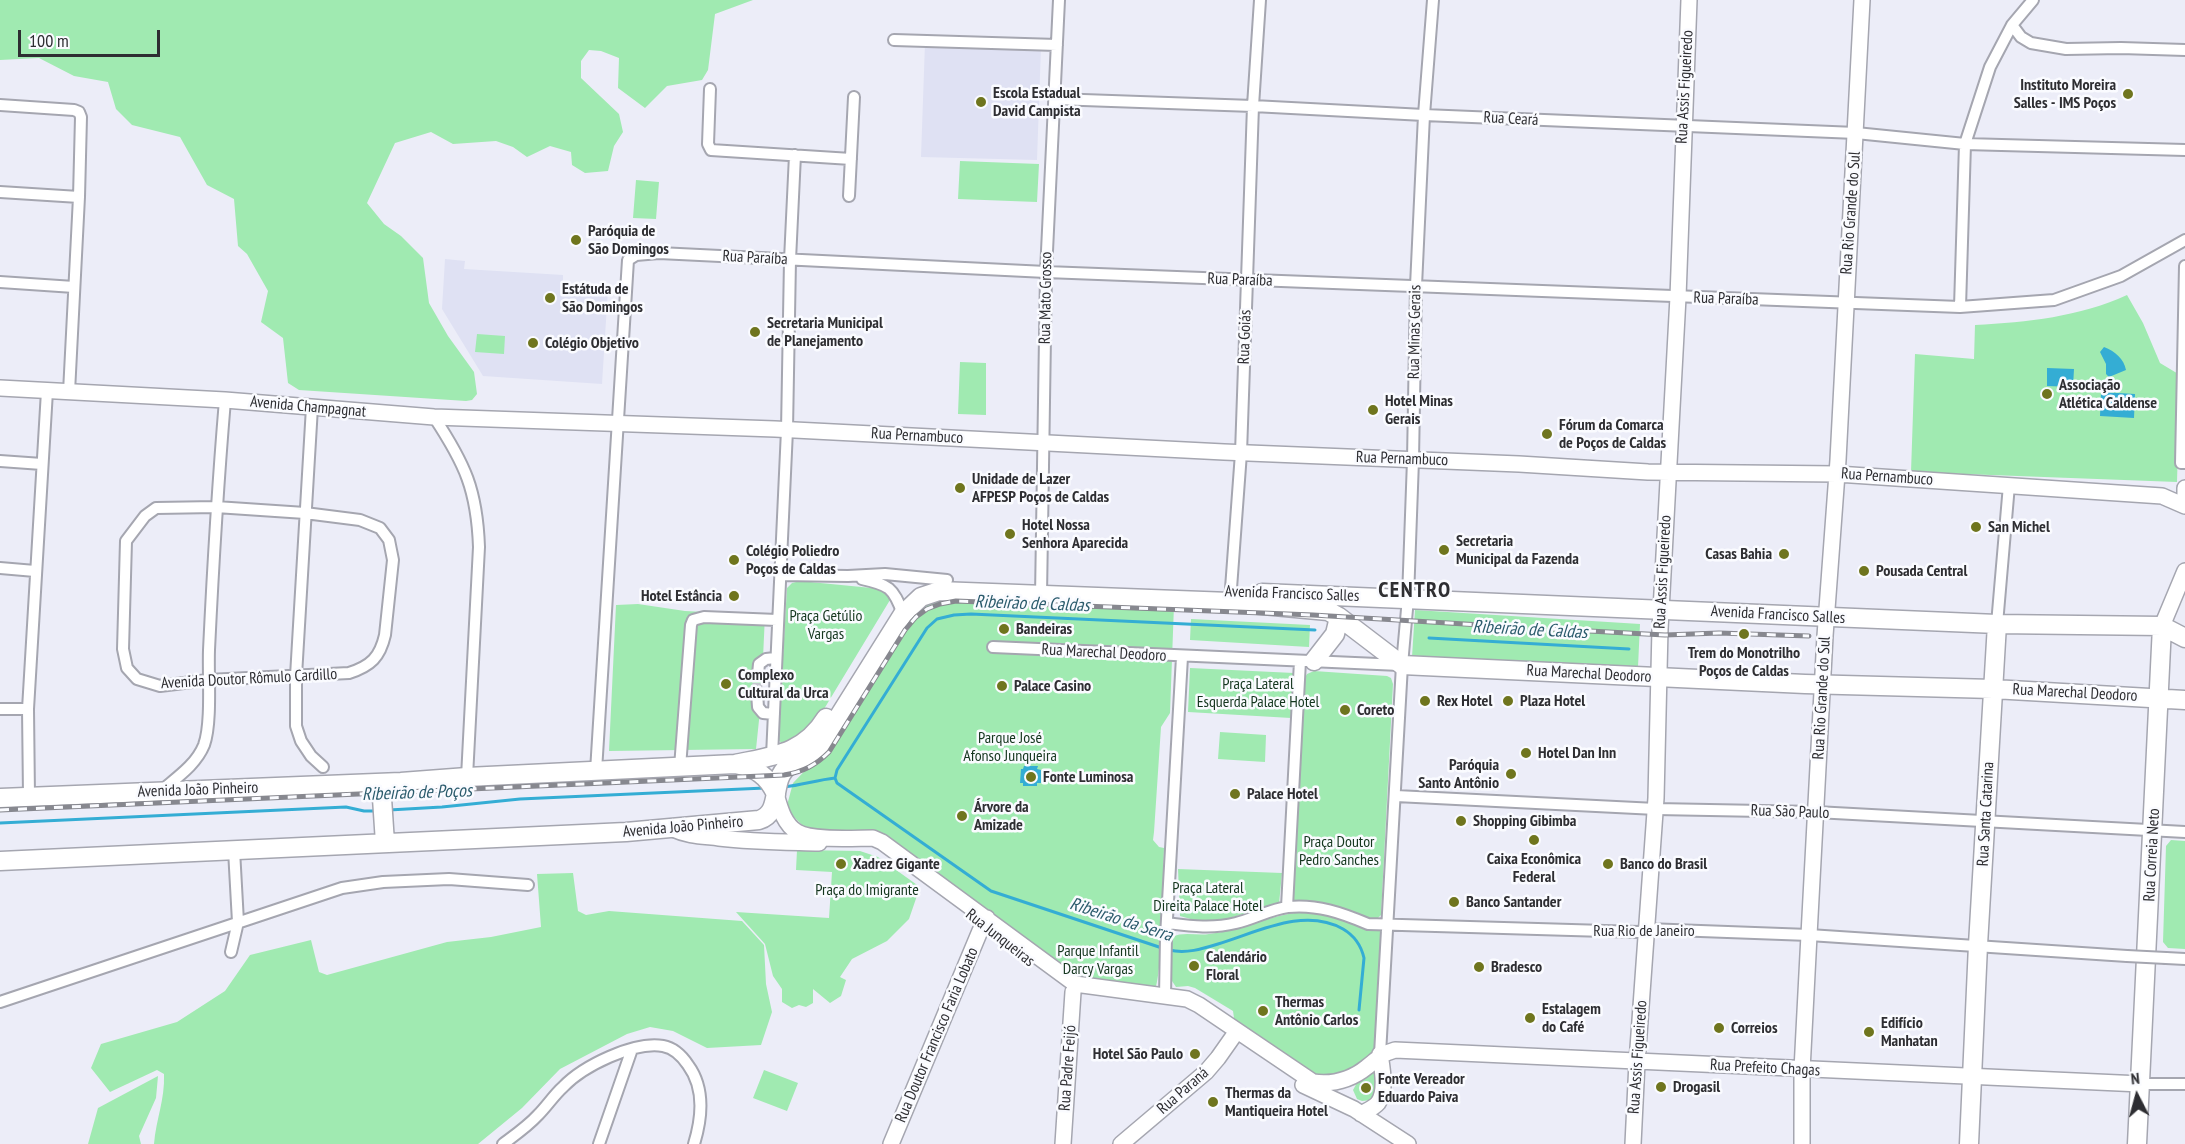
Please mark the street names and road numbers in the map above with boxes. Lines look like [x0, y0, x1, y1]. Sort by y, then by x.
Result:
street label: Rua Assis Figueiredo [1672, 30, 1698, 144]
street label: Rua Ceará [1483, 108, 1539, 130]
street label: Rua Rio Grande do Sul [1837, 151, 1865, 275]
street label: Rua Paraíba [722, 247, 788, 269]
street label: Rua Mato Grosso [1036, 252, 1056, 344]
street label: Rua Paraíba [1207, 269, 1273, 291]
street label: Rua Minas Gerais [1405, 285, 1425, 379]
street label: Rua Paraíba [1693, 288, 1759, 310]
street label: Rua Goiás [1234, 309, 1256, 365]
street label: Avenida Champagnat [249, 392, 367, 422]
street label: Rua Pernambuco [870, 424, 964, 448]
street label: Rua Pernambuco [1356, 448, 1448, 470]
street label: Rua Pernambuco [1840, 464, 1934, 490]
street label: Rua Assis Figueiredo [1650, 515, 1676, 629]
street label: Avenida Francisco Salles [1224, 582, 1360, 606]
street label: Avenida Francisco Salles [1710, 602, 1846, 628]
street label: Rua Rio Grande do Sul [1809, 636, 1835, 760]
street label: Rua Marechal Deodoro [1041, 640, 1167, 666]
street label: Rua Marechal Deodoro [1526, 661, 1652, 687]
street label: Avenida Doutor Rômulo Cardillo [160, 665, 338, 693]
street label: Rua Marechal Deodoro [2012, 680, 2138, 706]
street label: Rua Santa Catarina [1974, 761, 1998, 867]
street label: Avenida João Pinheiro [137, 778, 259, 802]
street label: Rua São Paulo [1750, 801, 1830, 823]
street label: Rua Correia Neto [2140, 808, 2164, 902]
street label: Avenida João Pinheiro [622, 812, 744, 842]
street label: Rua Junqueiras [962, 905, 1038, 971]
street label: Rua Rio de Janeiro [1593, 921, 1695, 941]
street label: Rua Doutor Francisco Faria Lobato [891, 945, 983, 1125]
street label: Rua Assis Figueiredo [1624, 1000, 1652, 1114]
street label: Rua Padre Feijó [1055, 1024, 1081, 1112]
street label: Rua Prefeito Chagas [1709, 1056, 1821, 1080]
street label: Rua Paraná [1153, 1063, 1213, 1119]

